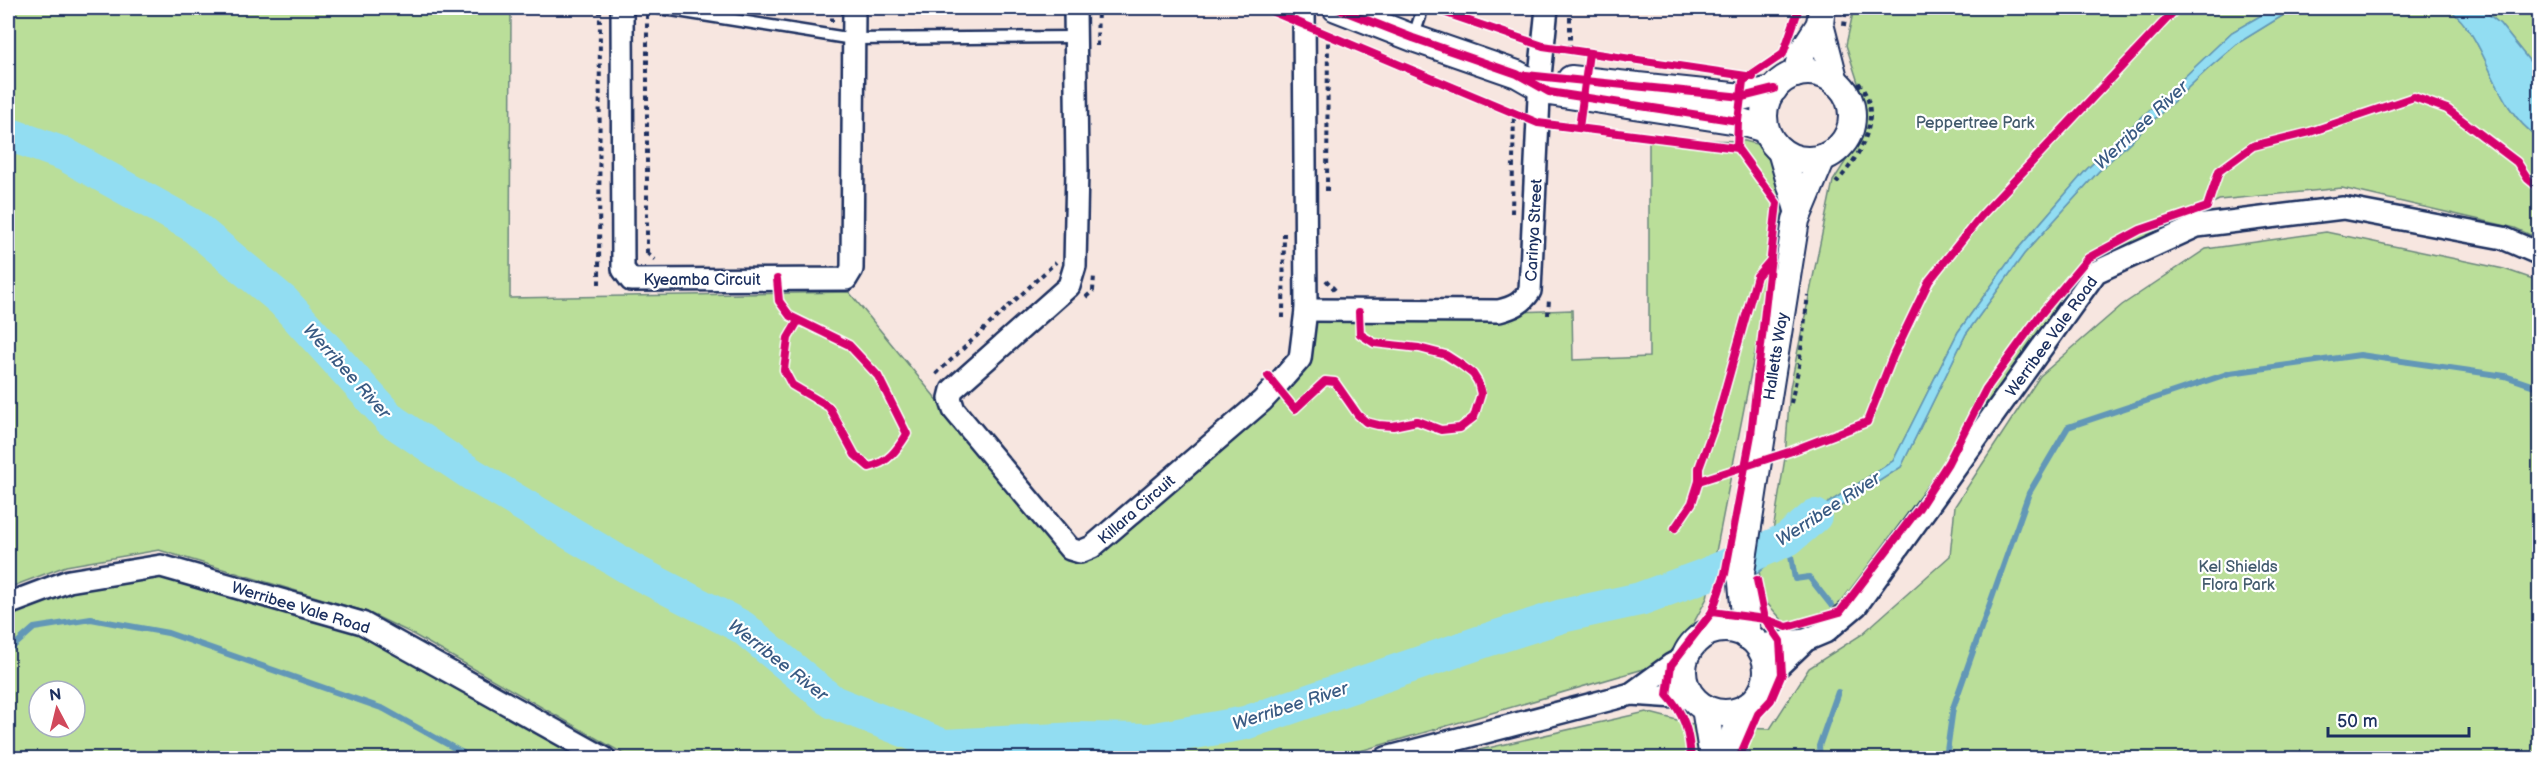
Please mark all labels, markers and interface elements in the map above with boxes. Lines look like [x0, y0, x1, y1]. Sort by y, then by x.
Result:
water label: Werribee River [2090, 76, 2194, 174]
park label: Peppertree Park [1916, 114, 2034, 133]
street label: Carinya Street [1522, 178, 1547, 282]
street label: Kyeamba Circuit [643, 271, 761, 290]
street label: Werribee Vale Road [2002, 273, 2102, 401]
street label: Halletts Way [1760, 310, 1793, 401]
water label: Werribee River [299, 320, 396, 424]
water label: Werribee River [1772, 467, 1886, 551]
street label: Killara Circuit [1095, 472, 1179, 549]
park label: Kel Shields Flora Park [2198, 558, 2278, 595]
street label: Werribee Vale Road [229, 578, 372, 639]
water label: Werribee River [724, 615, 833, 707]
water label: Werribee River [1230, 677, 1352, 735]
north arrow [27, 679, 87, 739]
text: N [48, 685, 62, 706]
scale bar [2328, 700, 2469, 738]
text: 50 m [2337, 711, 2378, 732]

